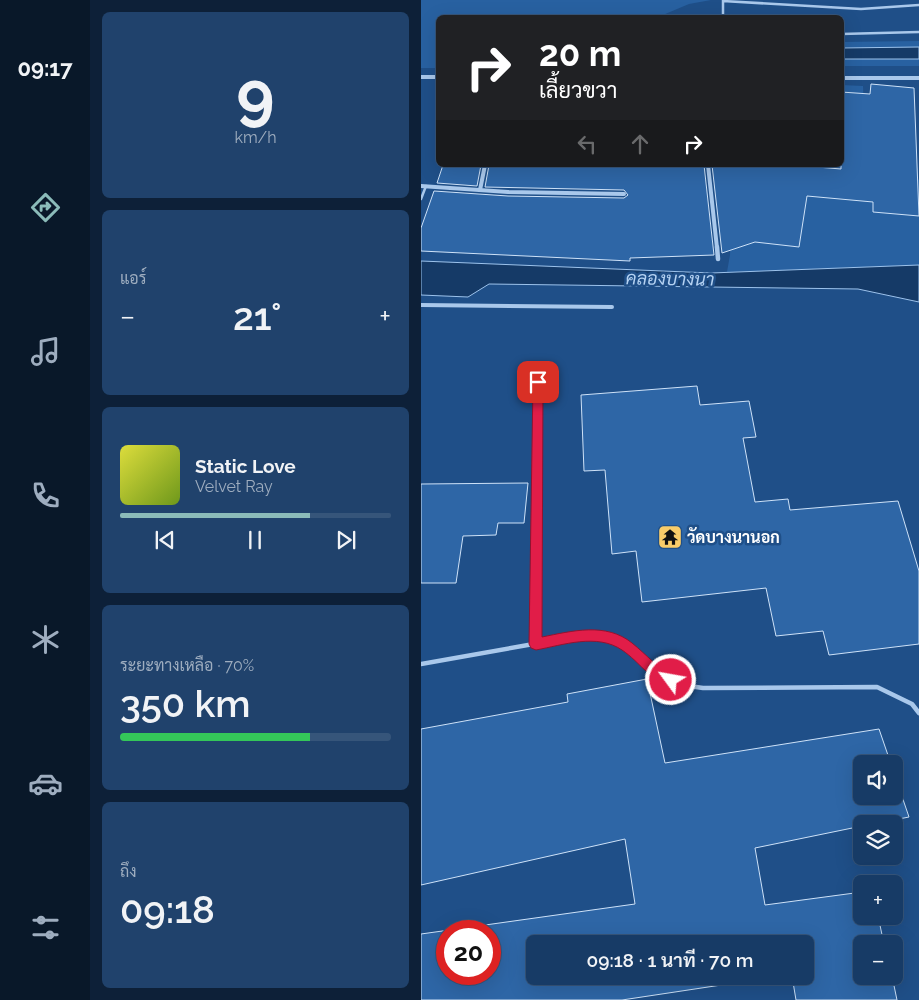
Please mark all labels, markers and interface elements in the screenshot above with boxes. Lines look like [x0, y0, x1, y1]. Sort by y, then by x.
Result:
text: 20 m [539, 33, 621, 74]
icon: right [456, 35, 521, 100]
text: 09:17 [17, 55, 73, 81]
text: 9 [236, 57, 275, 133]
text: เลี้ยวขวา [539, 77, 617, 103]
text: km/h [234, 128, 277, 147]
icon: left [573, 130, 601, 158]
icon: ahead [626, 130, 654, 158]
icon: right [679, 130, 707, 158]
icon: directions [28, 190, 63, 225]
water label: คลองบางนา [625, 267, 715, 290]
text: แอร์ [120, 269, 146, 288]
text: 21° [233, 294, 281, 339]
text: − [120, 300, 135, 333]
text: + [379, 300, 391, 333]
icon: music [28, 334, 63, 369]
pin [517, 361, 559, 403]
icon: arrive [524, 368, 552, 396]
text: Static Love [195, 455, 296, 477]
text: Velvet Ray [195, 477, 273, 496]
icon: phone [28, 478, 63, 513]
temple icon: วัดบางนานอก [657, 524, 683, 550]
icon: previous [151, 526, 179, 554]
icon: pause [241, 526, 269, 554]
icon: next [332, 526, 360, 554]
place label: วัดบางนานอก [687, 527, 780, 547]
icon: climate [28, 622, 63, 657]
position arrow [644, 653, 696, 705]
text: ระยะทางเหลือ · 70% [120, 656, 254, 675]
text: 350 km [120, 681, 251, 726]
map controls [853, 755, 903, 985]
button: sound [853, 755, 903, 805]
icon: car [28, 766, 63, 801]
button: layers [853, 815, 903, 865]
text: ถึง [120, 862, 137, 881]
button: + [853, 875, 903, 925]
text: 09:18 [120, 887, 215, 932]
icon: filters [28, 910, 63, 945]
speed limit sign: 20 [436, 920, 501, 985]
button: − [853, 935, 903, 985]
text: 09:18 · 1 นาที · 70 m [587, 949, 753, 971]

